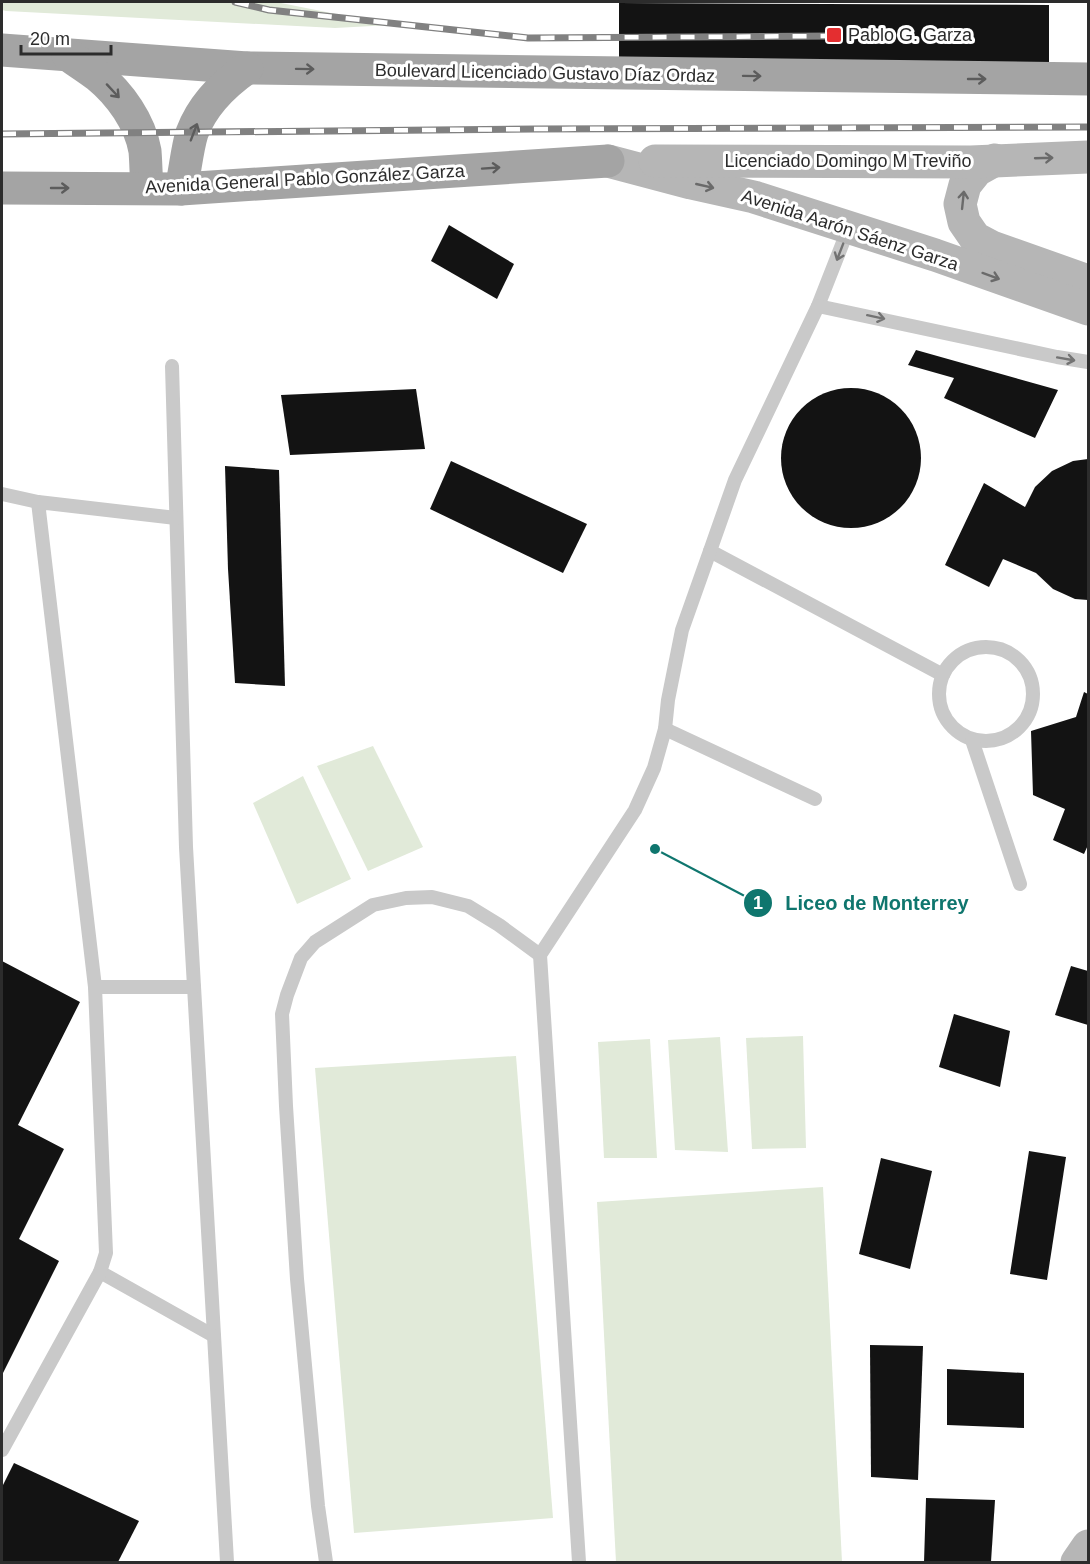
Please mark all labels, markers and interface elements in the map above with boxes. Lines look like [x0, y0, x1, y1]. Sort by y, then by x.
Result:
scale bar [21, 18, 111, 56]
place label: Pablo G. Garza [848, 25, 973, 45]
marker: Pablo G. Garza [825, 26, 843, 44]
text: 20 m [30, 29, 70, 49]
street label: Boulevard Licenciado Gustavo Díaz Ordaz [375, 60, 715, 86]
one-way arrow [295, 63, 315, 75]
one-way arrow [741, 70, 761, 81]
one-way arrow [966, 73, 986, 84]
one-way arrow [106, 84, 120, 99]
one-way arrow [190, 123, 201, 142]
street label: Licenciado Domingo M Treviño [724, 151, 972, 171]
one-way arrow [1034, 153, 1054, 164]
street label: Avenida General Pablo González Garza [145, 161, 466, 197]
one-way arrow [481, 163, 501, 174]
one-way arrow [695, 181, 714, 192]
one-way arrow [49, 182, 69, 194]
street label: Avenida Aarón Sáenz Garza [739, 185, 962, 275]
one-way arrow [958, 190, 969, 210]
one-way arrow [833, 242, 844, 261]
one-way arrow [981, 271, 1000, 282]
one-way arrow [865, 312, 885, 323]
one-way arrow [1056, 353, 1075, 364]
callout: Liceo de Monterrey [743, 884, 980, 922]
text: Liceo de Monterrey [785, 892, 970, 914]
text: 1 [753, 893, 763, 913]

